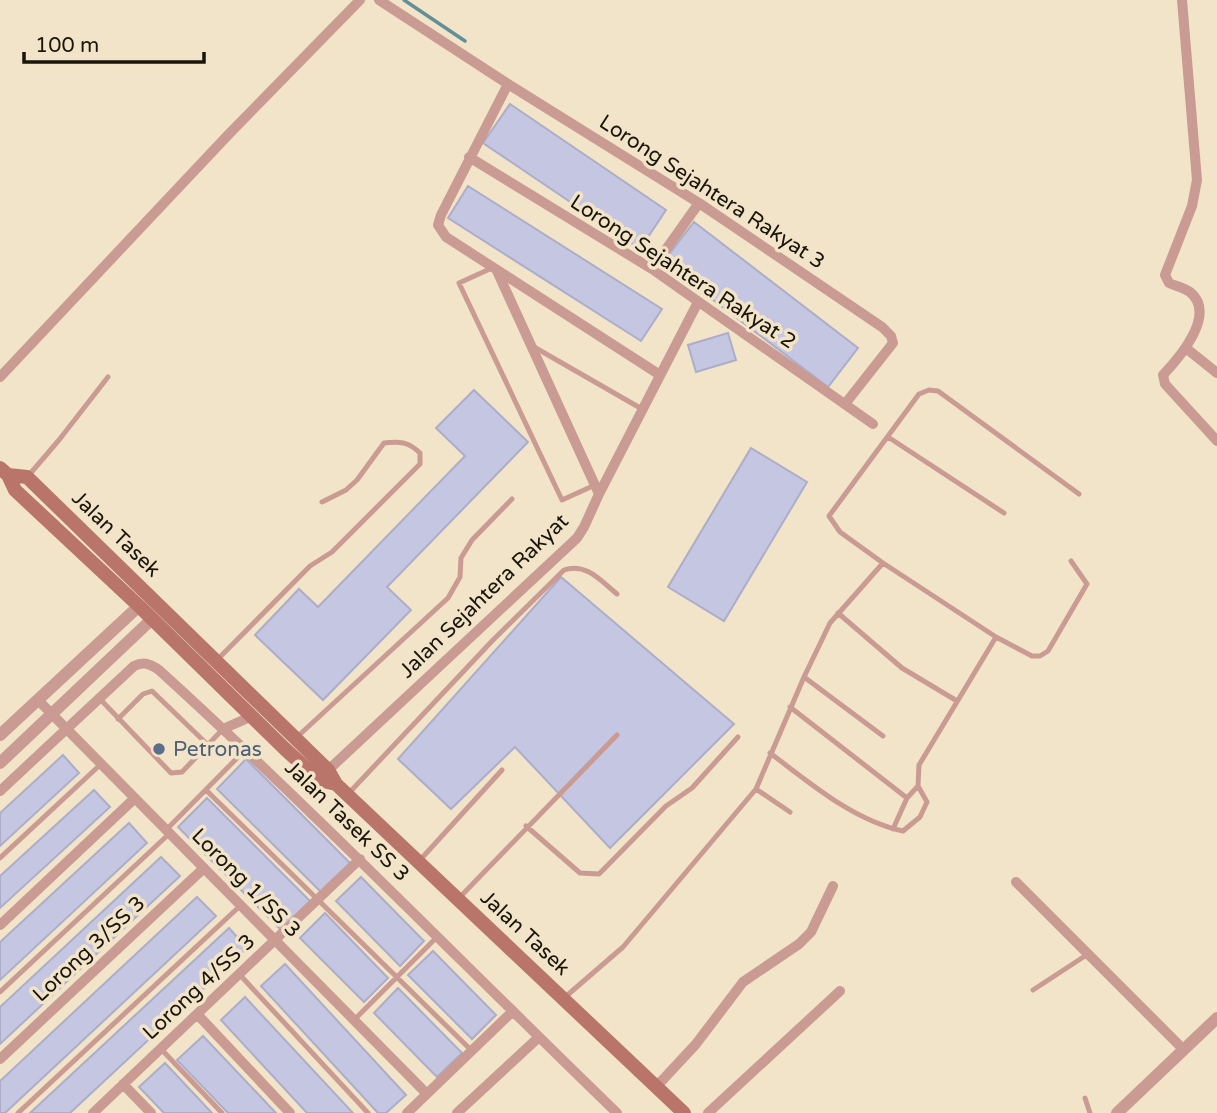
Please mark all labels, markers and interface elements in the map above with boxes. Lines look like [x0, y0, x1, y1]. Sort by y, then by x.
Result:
scale bar [24, 21, 205, 65]
text: 100 m [35, 33, 99, 58]
street label: Lorong Sejahtera Rakyat 3 [594, 110, 830, 274]
street label: Lorong Sejahtera Rakyat 2 [565, 190, 801, 354]
street label: Jalan Tasek [67, 486, 165, 582]
street label: Jalan Sejahtera Rakyat [394, 509, 574, 683]
place label: Petronas [173, 737, 262, 762]
marker: Petronas [151, 741, 167, 757]
street label: Jalan Tasek SS 3 [280, 755, 414, 887]
street label: Lorong 1/SS 3 [186, 823, 306, 943]
street label: Jalan Tasek [475, 885, 575, 981]
street label: Lorong 3/SS 3 [28, 891, 150, 1007]
street label: Lorong 4/SS 3 [138, 929, 260, 1045]

